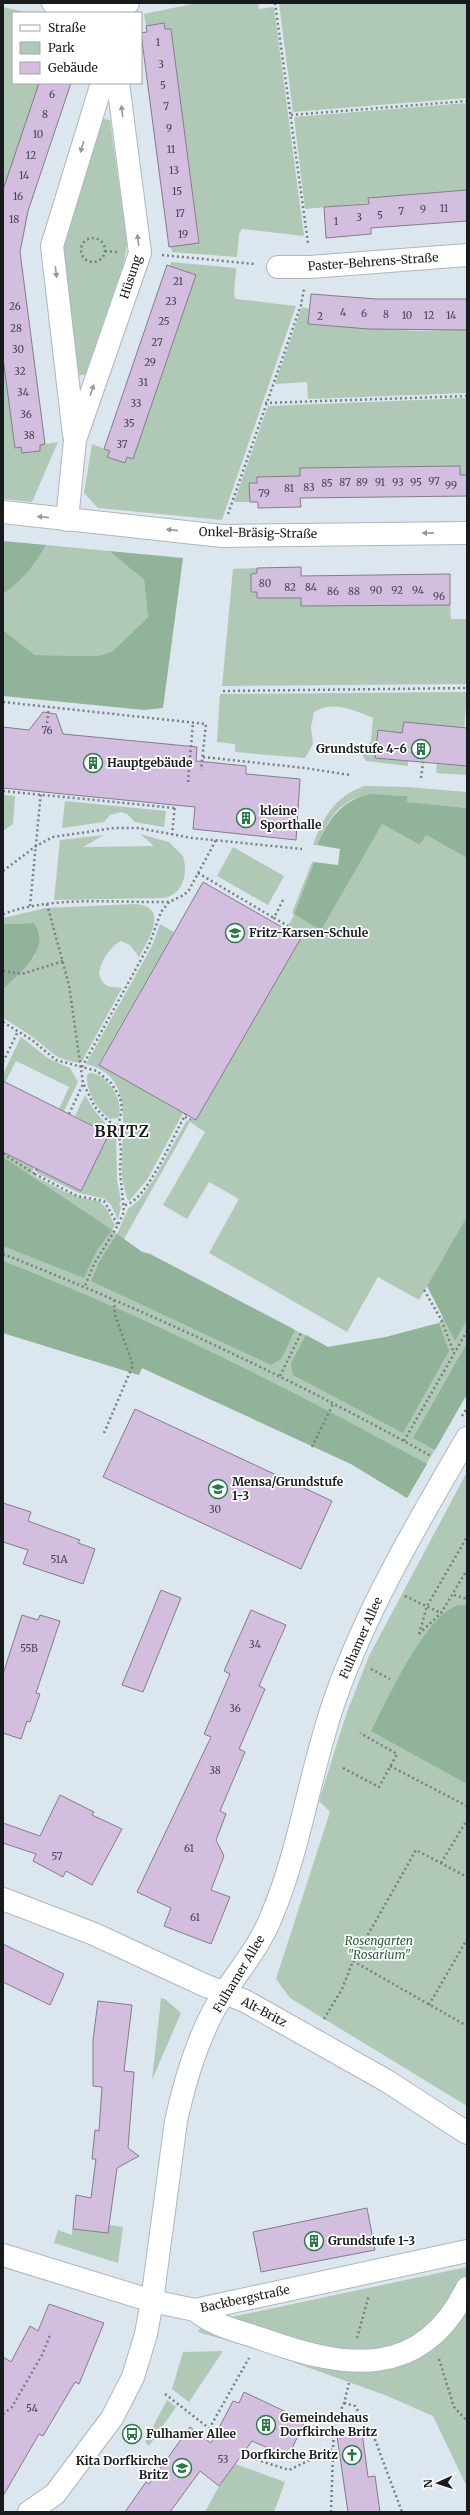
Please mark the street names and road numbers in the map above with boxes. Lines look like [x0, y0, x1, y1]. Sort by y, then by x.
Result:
street label: Paster-Behrens-Straße [307, 249, 439, 274]
street label: Hüsung [116, 252, 145, 301]
street label: Onkel-Bräsig-Straße [199, 524, 317, 541]
street label: Fulhamer Allee [336, 1595, 385, 1681]
street label: Fulhamer Allee [210, 1932, 268, 2015]
street label: Alt-Britz [238, 1993, 290, 2030]
street label: Backbergstraße [199, 2282, 291, 2315]

